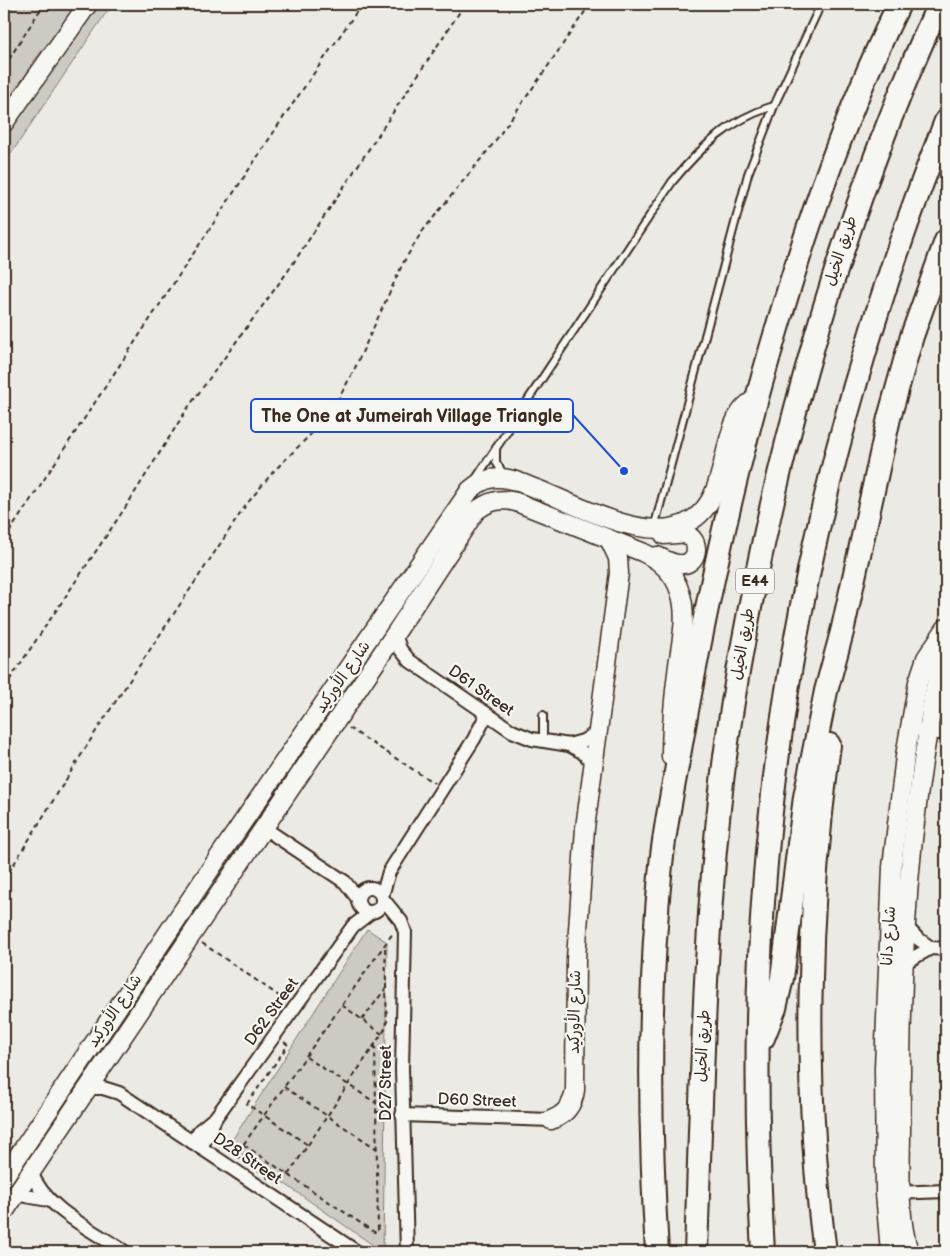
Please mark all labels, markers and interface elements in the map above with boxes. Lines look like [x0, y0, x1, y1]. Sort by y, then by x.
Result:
street label: طريق الخيل [821, 213, 861, 289]
callout: The One at Jumeirah Village Triangle [251, 399, 573, 432]
text: The One at Jumeirah Village Triangle [261, 406, 563, 427]
road number: E44 [736, 568, 774, 594]
street label: طريق الخيل [727, 606, 759, 682]
street label: شارع الأوركيد [310, 636, 376, 717]
street label: D61 Street [445, 662, 517, 721]
street label: شارع دانا [878, 906, 901, 966]
street label: شارع الأوركيد [82, 970, 147, 1052]
street label: شارع الأوركيد [563, 970, 586, 1054]
street label: D62 Street [241, 974, 303, 1049]
street label: طريق الخيل [692, 1009, 714, 1083]
street label: D27 Street [377, 1045, 396, 1121]
street label: D60 Street [437, 1090, 517, 1112]
street label: D28 Street [209, 1129, 285, 1189]

